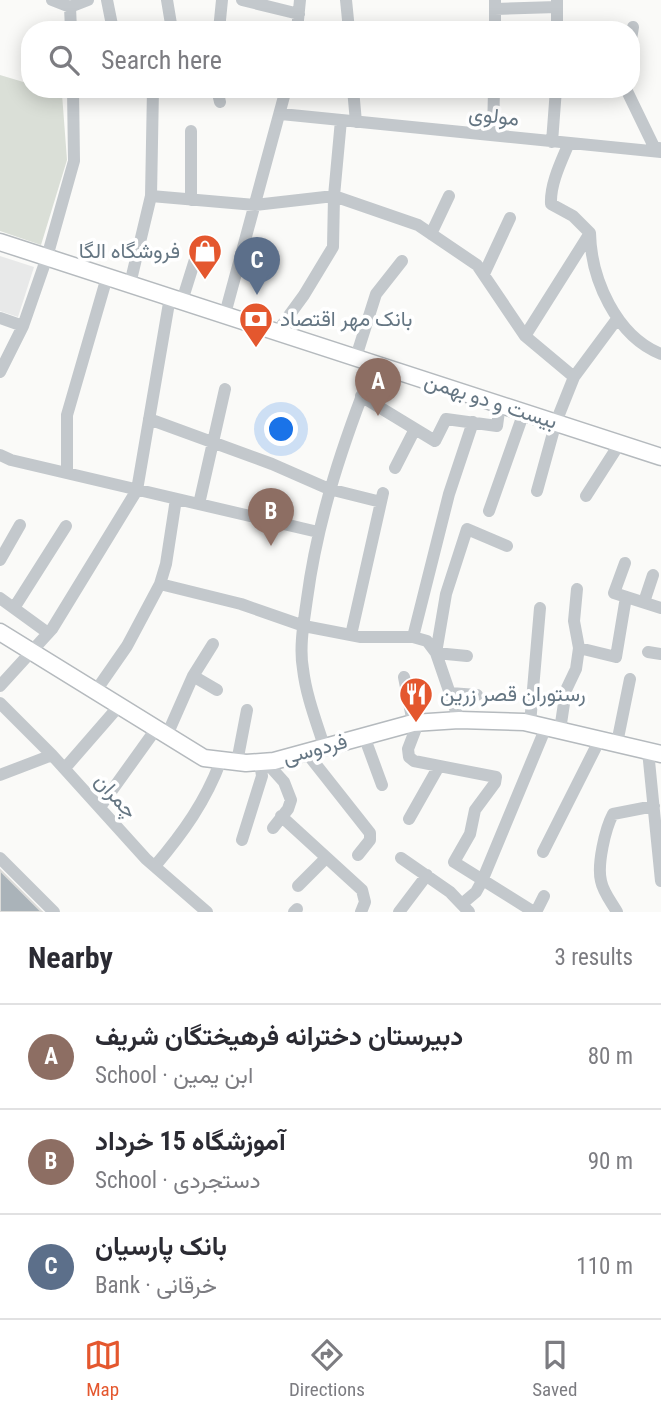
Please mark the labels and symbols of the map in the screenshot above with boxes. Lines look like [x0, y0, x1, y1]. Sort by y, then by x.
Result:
street label: مولوی [467, 101, 520, 132]
shop icon: فروشگاه الگا [186, 232, 224, 281]
pin: C [234, 237, 280, 295]
place label: فروشگاه الگا [79, 239, 180, 264]
bank icon: بانک مهر اقتصاد [237, 300, 275, 349]
place label: بانک مهر اقتصاد [280, 307, 412, 332]
pin: A [355, 358, 401, 416]
street label: بیست و دو بهمن [421, 368, 560, 435]
your location [264, 412, 298, 446]
pin: B [248, 488, 294, 546]
restaurant icon: رستوران قصر زرین [397, 675, 435, 724]
place label: رستوران قصر زرین [440, 682, 586, 707]
street label: فردوسی [280, 729, 350, 770]
street label: چمران [88, 769, 142, 825]

